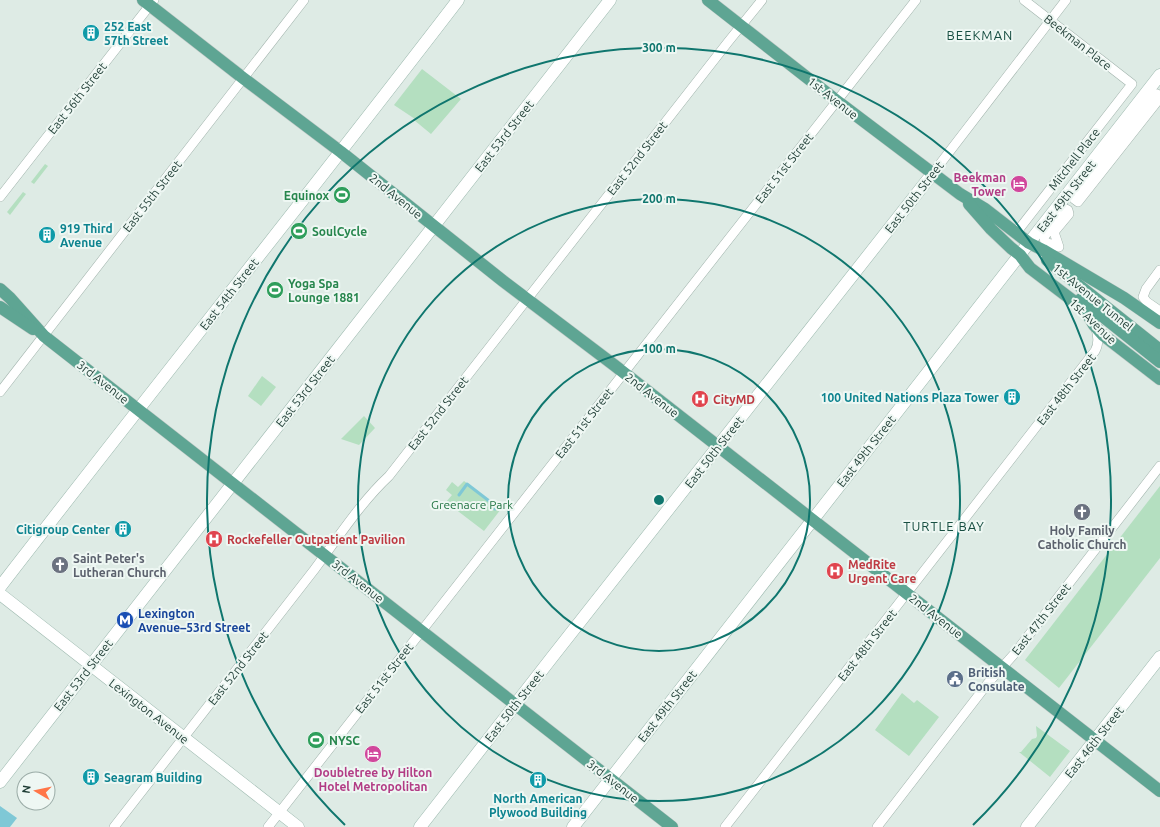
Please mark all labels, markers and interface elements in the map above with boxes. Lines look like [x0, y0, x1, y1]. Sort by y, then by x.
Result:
street label: Beekman Place [1042, 12, 1114, 72]
place label: 252 East 57th Street [104, 20, 168, 47]
building icon: 252 East 57th Street [81, 23, 101, 43]
district label: BEEKMAN [947, 28, 1013, 42]
text: 300 m [642, 41, 676, 54]
street label: East 56th Street [45, 60, 109, 136]
street label: 1st Avenue [805, 74, 861, 122]
street label: East 53rd Street [472, 98, 536, 174]
street label: East 52nd Street [604, 119, 670, 197]
street label: Mitchell Place [1046, 126, 1102, 192]
street label: East 51st Street [753, 130, 816, 206]
street label: East 55th Street [120, 158, 184, 234]
street label: East 49th Street [1034, 158, 1098, 234]
street label: East 50th Street [882, 159, 946, 235]
street label: 2nd Avenue [367, 171, 425, 221]
place label: Beekman Tower [954, 171, 1006, 198]
hotel icon: Beekman Tower [1009, 174, 1029, 194]
sports icon: Equinox [332, 185, 352, 205]
place label: Equinox [284, 189, 329, 202]
text: 200 m [642, 192, 676, 205]
sports icon: SoulCycle [289, 221, 309, 241]
place label: 919 Third Avenue [60, 222, 113, 249]
building icon: 919 Third Avenue [37, 225, 57, 245]
place label: SoulCycle [312, 225, 367, 238]
street label: East 54th Street [197, 256, 261, 332]
street label: 1st Avenue Tunnel [1050, 260, 1136, 334]
place label: Yoga Spa Lounge 1881 [288, 277, 360, 304]
sports icon: Yoga Spa Lounge 1881 [265, 280, 285, 300]
street label: 1st Avenue [1066, 295, 1120, 347]
text: 100 m [642, 342, 676, 355]
street label: East 48th Street [1034, 351, 1098, 427]
street label: East 53rd Street [273, 353, 337, 429]
street label: 3rd Avenue [75, 358, 131, 406]
street label: 2nd Avenue [623, 370, 681, 420]
street label: East 52nd Street [405, 374, 471, 452]
street label: East 51st Street [553, 385, 616, 461]
building icon: 100 United Nations Plaza Tower [1002, 387, 1022, 407]
hospital icon: CityMD [690, 389, 710, 409]
place label: 100 United Nations Plaza Tower [821, 391, 999, 404]
place label: CityMD [713, 393, 755, 406]
street label: East 49th Street [834, 413, 898, 489]
street label: East 50th Street [682, 414, 746, 490]
centre of rings [652, 493, 666, 507]
park label: Greenacre Park [431, 498, 513, 511]
church icon: Holy Family Catholic Church [1072, 502, 1092, 522]
building icon: Citigroup Center [113, 519, 133, 539]
district label: TURTLE BAY [903, 519, 985, 533]
place label: Citigroup Center [16, 523, 110, 536]
place label: Holy Family Catholic Church [1038, 524, 1126, 551]
hospital icon: Rockefeller Outpatient Pavilion [204, 529, 224, 549]
place label: Rockefeller Outpatient Pavilion [227, 533, 405, 546]
place label: Saint Peter's Lutheran Church [73, 552, 166, 579]
church icon: Saint Peter's Lutheran Church [50, 555, 70, 575]
street label: 3rd Avenue [330, 557, 386, 605]
place label: MedRite Urgent Care [848, 558, 916, 585]
hospital icon: MedRite Urgent Care [825, 561, 845, 581]
street label: East 47th Street [1009, 581, 1073, 657]
street label: 2nd Avenue [907, 591, 965, 641]
place label: Lexington Avenue–53rd Street [138, 607, 250, 634]
street label: East 48th Street [835, 607, 899, 683]
metro station icon: Lexington Avenue–53rd Street [115, 610, 135, 630]
street label: East 52nd Street [205, 629, 271, 707]
street label: East 53rd Street [51, 637, 115, 713]
street label: East 51st Street [353, 640, 416, 716]
place label: British Consulate [968, 666, 1025, 693]
street label: East 50th Street [482, 668, 546, 744]
street label: East 49th Street [635, 668, 699, 744]
public building icon: British Consulate [945, 669, 965, 689]
street label: Lexington Avenue [107, 676, 191, 746]
street label: East 46th Street [1062, 704, 1126, 780]
sports icon: NYSC [306, 730, 326, 750]
place label: NYSC [329, 734, 360, 747]
hotel icon: Doubletree by Hilton Hotel Metropolitan [363, 744, 383, 764]
street label: 3rd Avenue [585, 757, 641, 805]
place label: Doubletree by Hilton Hotel Metropolitan [314, 766, 432, 793]
building icon: Seagram Building [81, 767, 101, 787]
building icon: North American Plywood Building [528, 770, 548, 790]
north arrow [16, 771, 56, 811]
place label: Seagram Building [104, 771, 202, 784]
text: N [20, 784, 33, 794]
place label: North American Plywood Building [489, 792, 587, 819]

